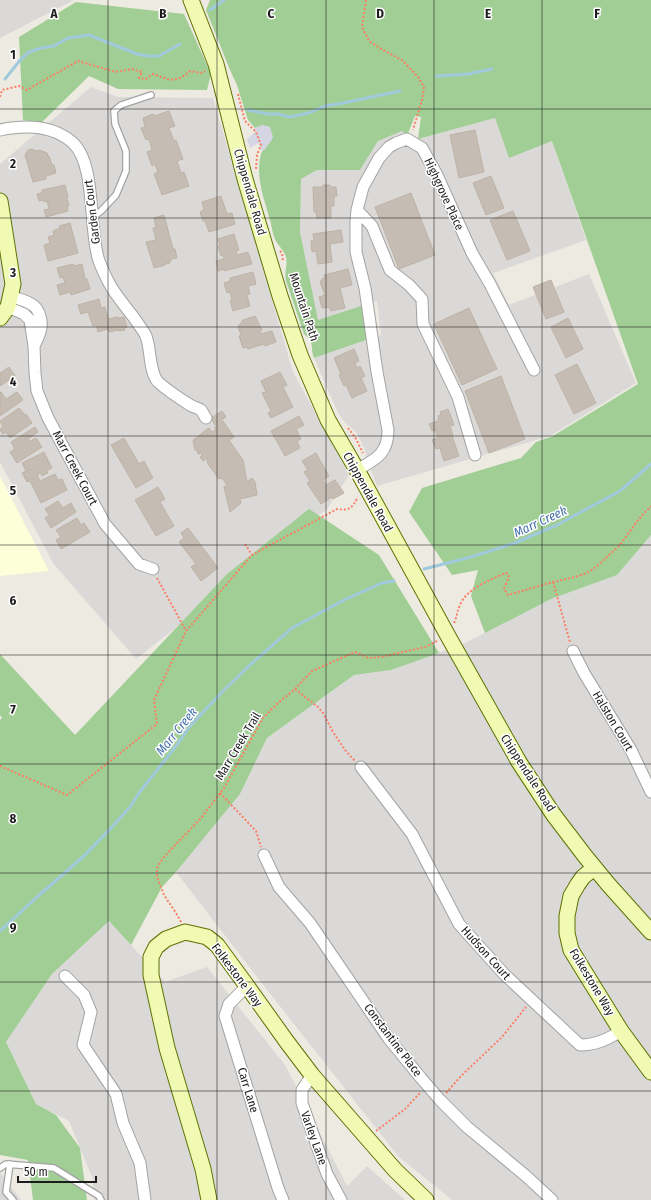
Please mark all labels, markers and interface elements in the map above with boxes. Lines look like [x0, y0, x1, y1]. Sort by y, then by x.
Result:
text: A [49, 6, 58, 21]
text: B [159, 6, 167, 21]
text: C [268, 6, 275, 21]
text: D [376, 6, 384, 21]
text: E [485, 6, 491, 21]
text: F [594, 6, 600, 21]
text: 1 [10, 47, 16, 62]
street label: Chippendale Road [231, 147, 269, 237]
text: 2 [9, 156, 16, 171]
street label: Highgrove Place [421, 156, 467, 232]
street label: Garden Court [81, 179, 103, 245]
text: 3 [9, 265, 16, 280]
street label: Mountain Path [286, 271, 322, 343]
text: 4 [10, 374, 17, 389]
street label: Marr Creek Court [50, 428, 101, 508]
street label: Chippendale Road [340, 450, 396, 534]
text: 5 [10, 483, 16, 498]
water label: Marr Creek [511, 502, 570, 540]
text: 6 [10, 593, 17, 608]
street label: Halston Court [590, 689, 636, 753]
text: 7 [10, 702, 16, 717]
water label: Marr Creek [153, 704, 201, 758]
street label: Marr Creek Trail [212, 710, 264, 782]
street label: Chippendale Road [498, 732, 558, 814]
text: 8 [10, 811, 17, 826]
text: 9 [10, 920, 17, 935]
street label: Hudson Court [458, 923, 514, 983]
street label: Folkestone Way [209, 941, 266, 1010]
street label: Folkestone Way [567, 946, 618, 1019]
street label: Constantine Place [361, 1001, 425, 1079]
street label: Carr Lane [235, 1066, 261, 1114]
street label: Varley Lane [298, 1109, 330, 1167]
scale bar [18, 1158, 96, 1184]
text: 50 m [24, 1165, 48, 1179]

